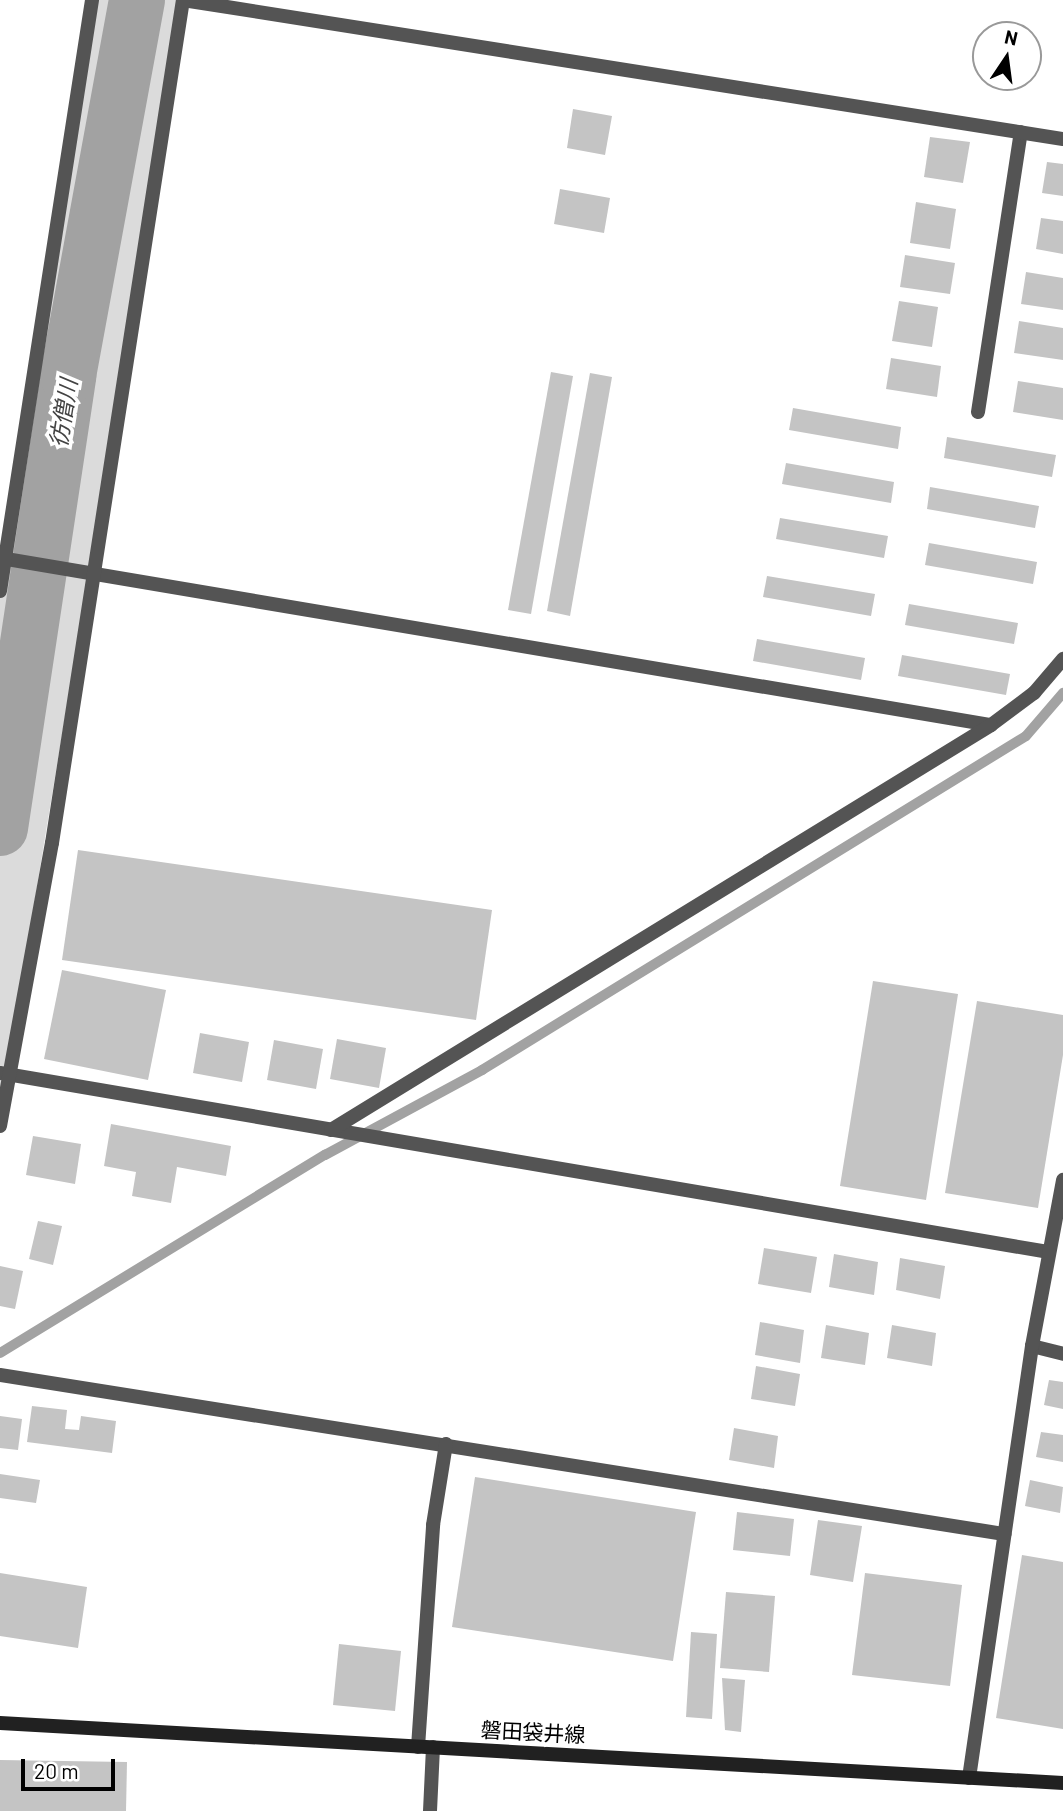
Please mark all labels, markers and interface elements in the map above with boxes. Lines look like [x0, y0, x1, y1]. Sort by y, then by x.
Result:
north arrow [972, 21, 1042, 91]
text: N [1003, 24, 1020, 50]
water label: 彷僧川 [44, 377, 82, 449]
street label: 磐田袋井線 [480, 1717, 586, 1747]
scale bar [24, 1744, 119, 1788]
text: 20 m [34, 1758, 79, 1783]

